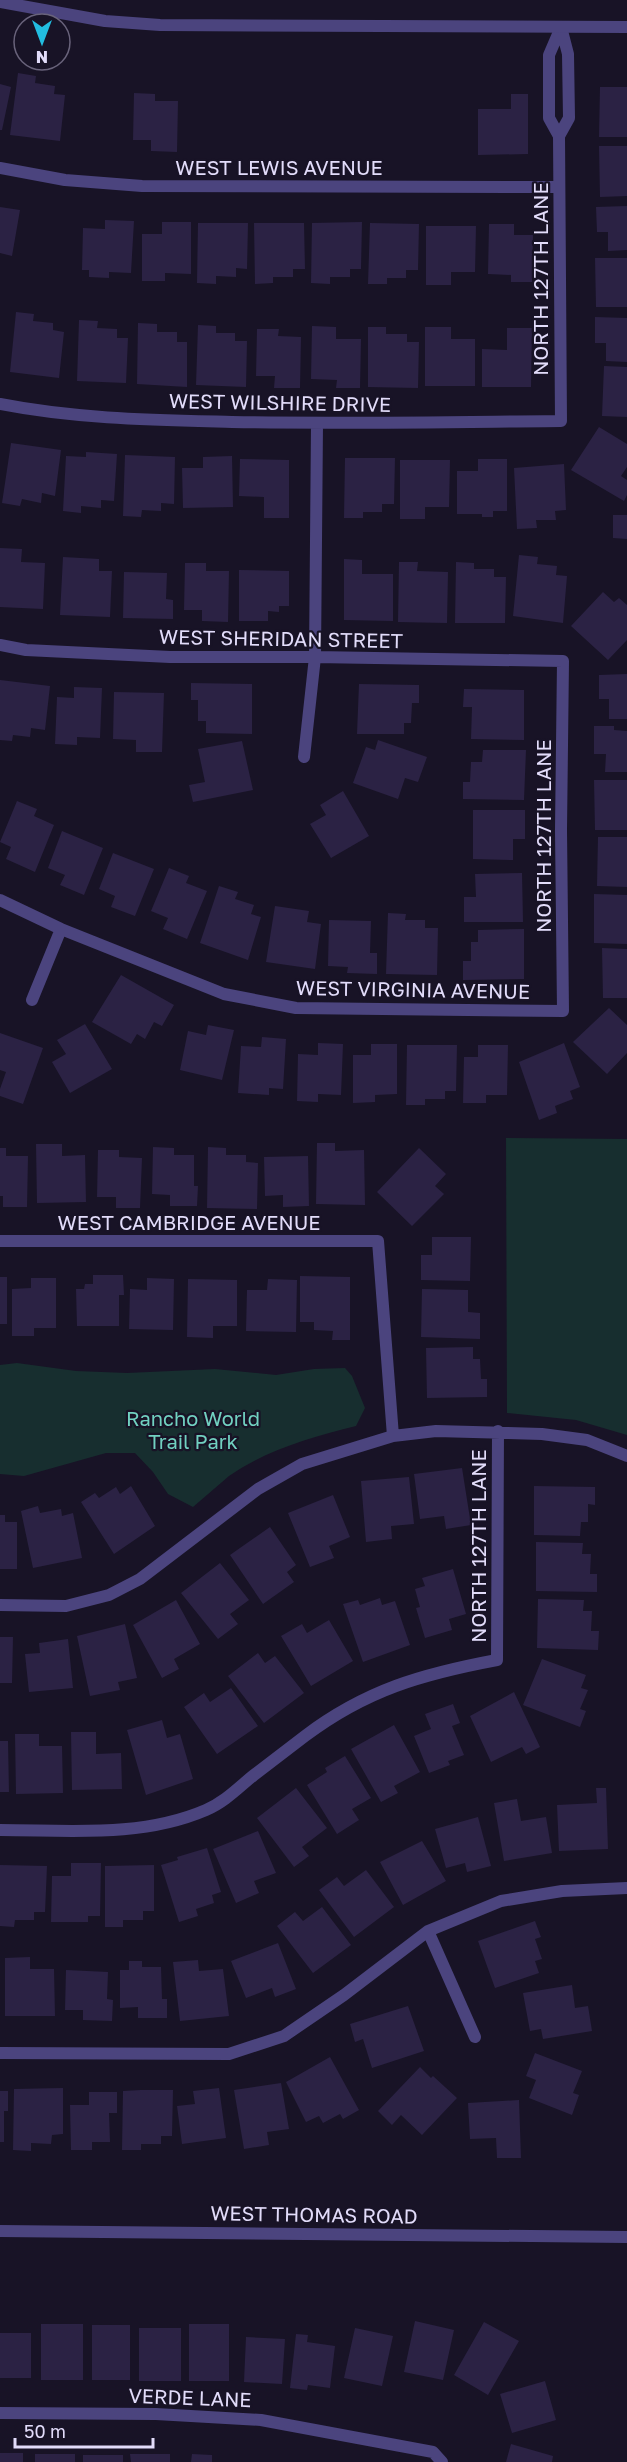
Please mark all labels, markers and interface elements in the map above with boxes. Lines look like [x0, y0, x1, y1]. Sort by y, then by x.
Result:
north arrow [12, 12, 72, 72]
text: N [36, 47, 48, 67]
street label: WEST LEWIS AVENUE [175, 155, 383, 179]
street label: NORTH 127TH LANE [528, 182, 552, 376]
street label: WEST WILSHIRE DRIVE [169, 388, 391, 416]
street label: WEST SHERIDAN STREET [159, 624, 403, 652]
street label: NORTH 127TH LANE [531, 739, 555, 933]
street label: WEST VIRGINIA AVENUE [296, 975, 530, 1003]
street label: WEST CAMBRIDGE AVENUE [58, 1210, 320, 1234]
park label: Rancho World Trail Park [126, 1406, 260, 1453]
street label: NORTH 127TH LANE [466, 1449, 490, 1643]
street label: WEST THOMAS ROAD [210, 2200, 418, 2228]
street label: VERDE LANE [128, 2383, 252, 2411]
scale bar [15, 2411, 153, 2449]
text: 50 m [24, 2420, 66, 2442]

